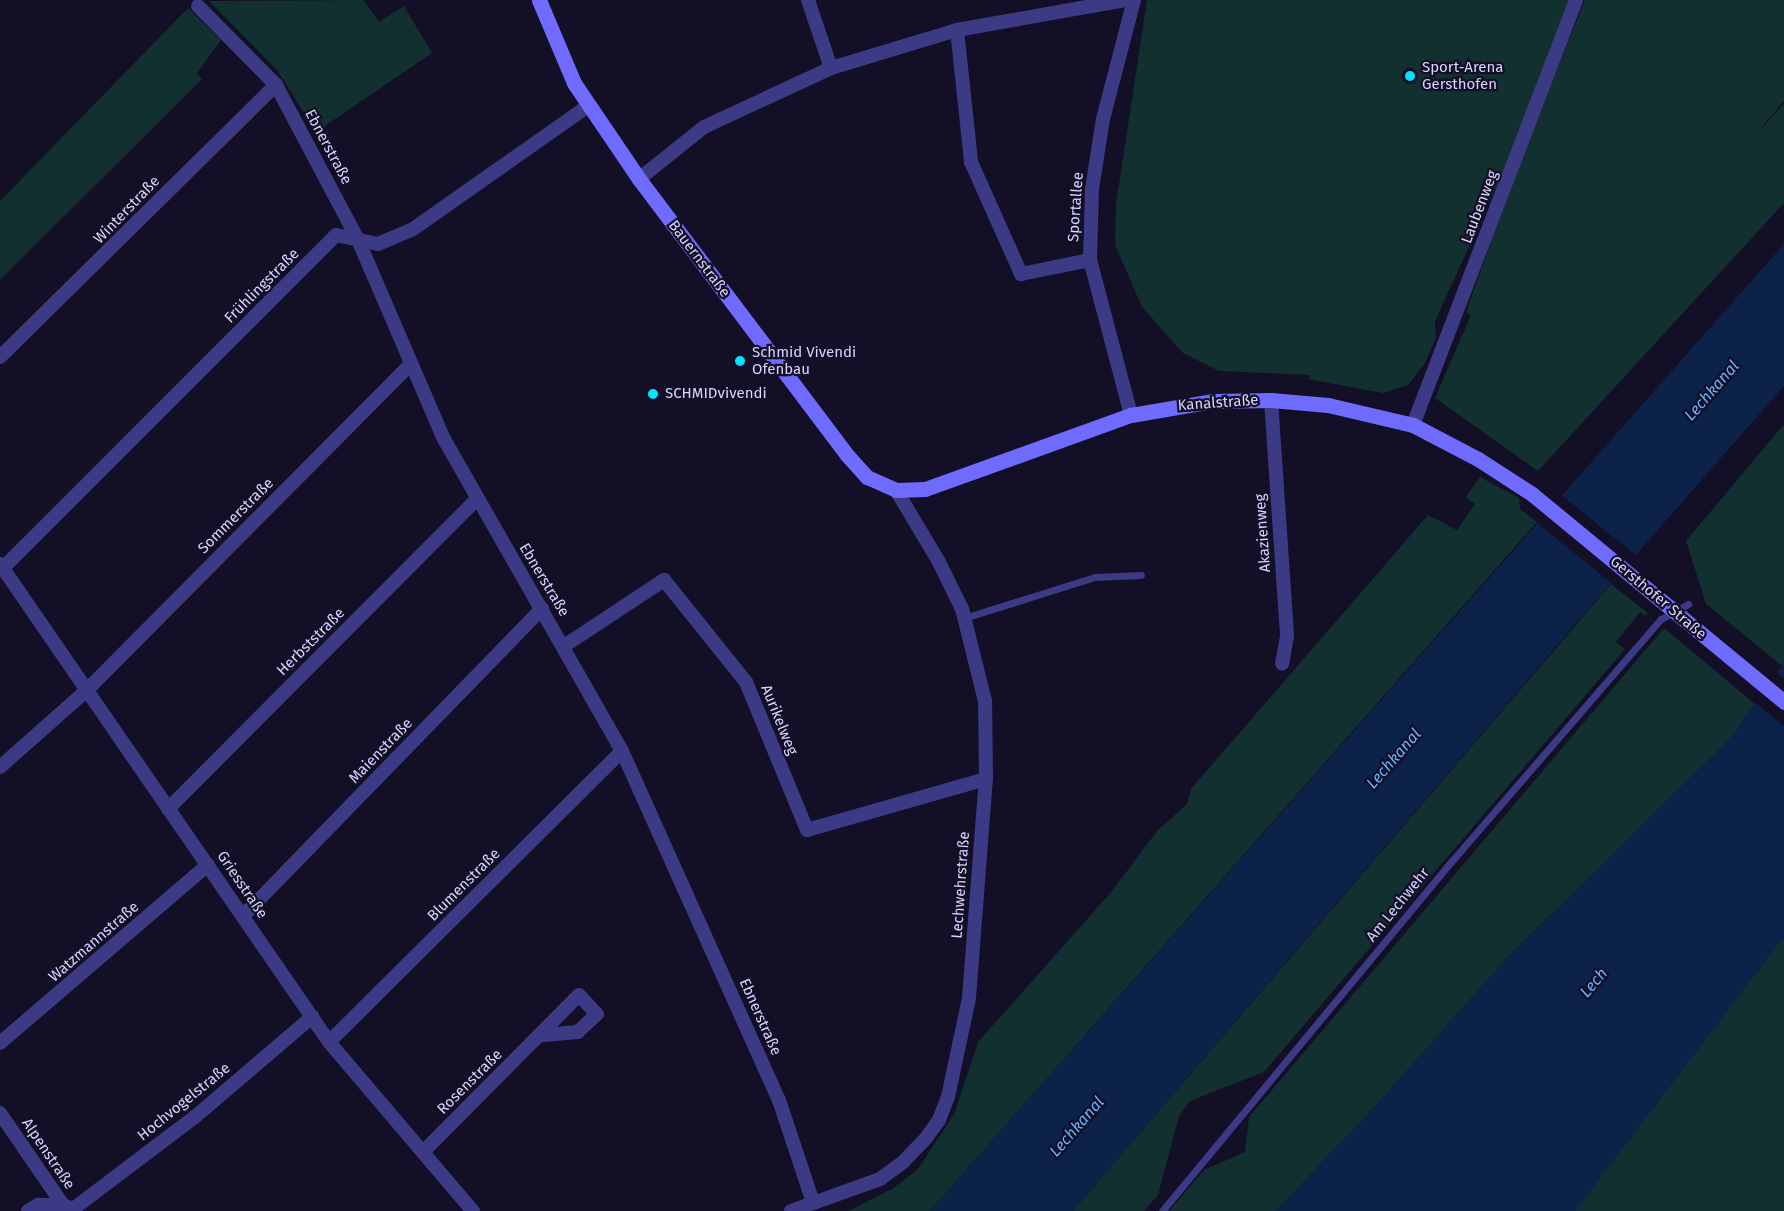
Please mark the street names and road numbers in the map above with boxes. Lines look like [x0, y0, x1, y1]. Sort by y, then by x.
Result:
street label: Ebnerstraße [301, 106, 355, 188]
street label: Laubenweg [1458, 168, 1502, 246]
street label: Sportallee [1065, 171, 1087, 243]
street label: Winterstraße [90, 172, 164, 248]
street label: Bauernstraße [664, 217, 734, 301]
street label: Frühlingstraße [221, 245, 303, 327]
street label: Kanalstraße [1177, 391, 1259, 415]
street label: Sommerstraße [195, 475, 277, 557]
street label: Akazienweg [1251, 493, 1275, 573]
street label: Ebnerstraße [515, 540, 573, 620]
street label: Gersthofer Straße [1606, 553, 1710, 643]
street label: Herbststraße [273, 604, 349, 680]
street label: Aurikelweg [757, 682, 801, 758]
street label: Maienstraße [345, 715, 417, 787]
street label: Lechwehrstraße [948, 831, 974, 939]
street label: Blumenstraße [424, 845, 504, 925]
street label: Griesstraße [213, 848, 271, 922]
street label: Am Lechwehr [1363, 864, 1433, 946]
street label: Watzmannstraße [45, 898, 143, 986]
street label: Ebnerstraße [735, 976, 785, 1058]
street label: Rosenstraße [434, 1046, 506, 1118]
street label: Hochvogelstraße [134, 1059, 234, 1145]
street label: Alpenstraße [18, 1115, 78, 1193]

